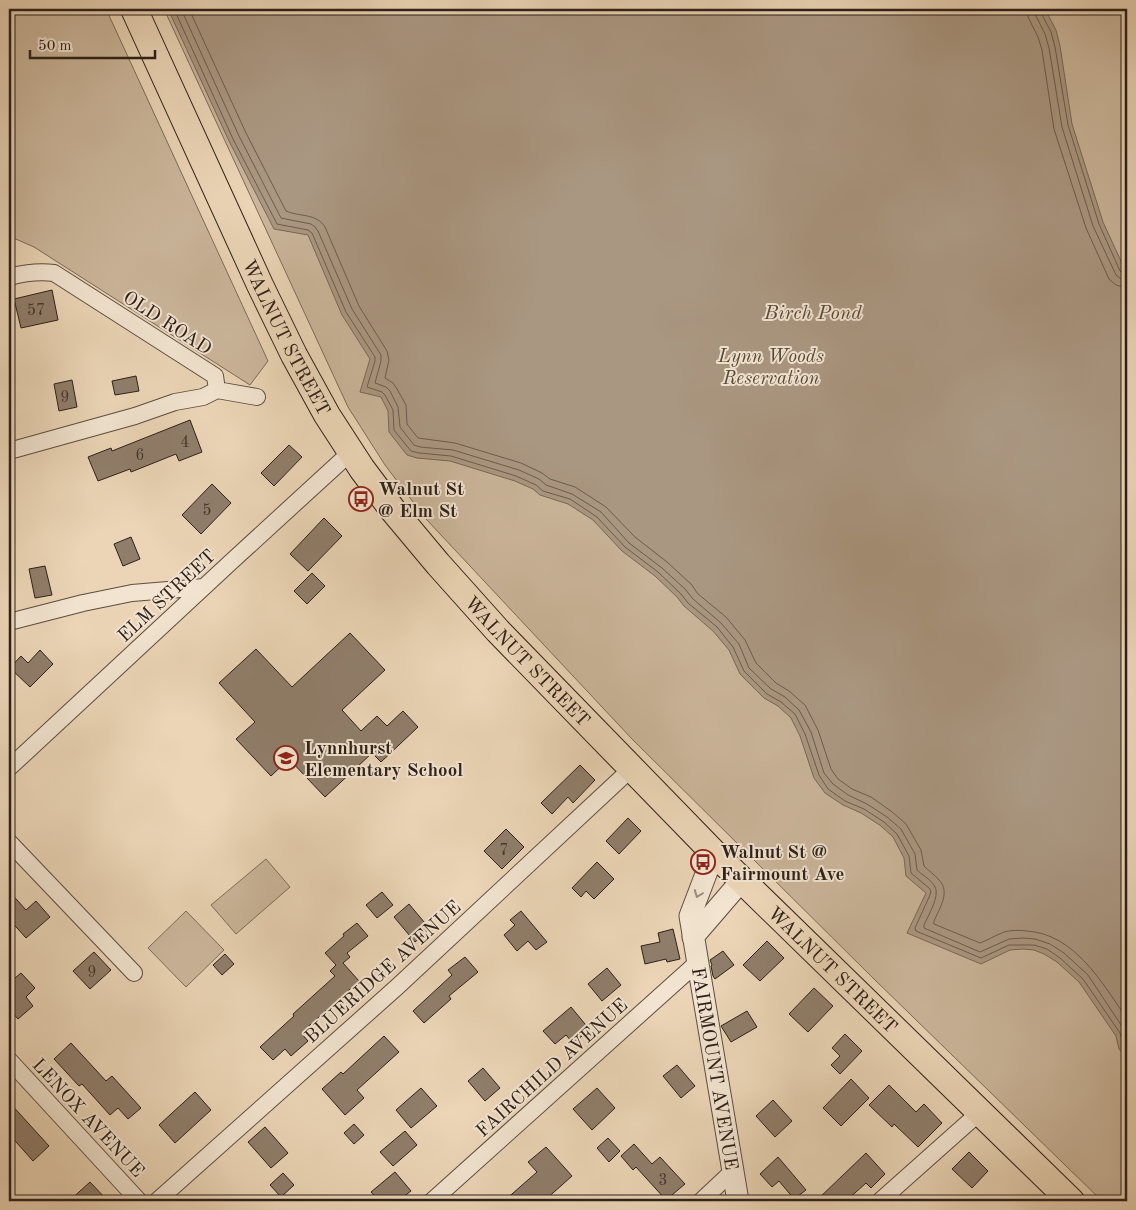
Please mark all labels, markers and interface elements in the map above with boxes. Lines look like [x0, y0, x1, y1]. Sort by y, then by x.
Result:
scale bar [30, 28, 155, 60]
text: 50 m [38, 39, 72, 54]
street label: WALNUT STREET [238, 257, 332, 419]
street label: OLD ROAD [119, 289, 214, 360]
house number: 57 [27, 303, 45, 319]
water label: Birch Pond [763, 304, 862, 324]
park label: Lynn Woods Reservation [717, 348, 824, 389]
house number: 9 [60, 390, 70, 406]
house number: 4 [180, 435, 190, 451]
house number: 6 [135, 448, 145, 464]
place label: Walnut St @ Elm St [378, 481, 464, 522]
bus stop icon: Walnut St @ Elm St [348, 486, 374, 512]
house number: 5 [202, 503, 212, 519]
street label: ELM STREET [115, 547, 220, 647]
street label: WALNUT STREET [460, 594, 592, 731]
place label: Lynnhurst Elementary School [304, 740, 463, 781]
school or university icon: Lynnhurst Elementary School [273, 745, 299, 771]
house number: 7 [499, 843, 509, 859]
place label: Walnut St @ Fairmount Ave [720, 844, 844, 885]
bus stop icon: Walnut St @ Fairmount Ave [690, 849, 716, 875]
one-way arrow [694, 889, 704, 898]
street label: BLUERIDGE AVENUE [302, 898, 465, 1048]
street label: WALNUT STREET [763, 904, 900, 1038]
house number: 9 [87, 965, 97, 981]
street label: FAIRMOUNT AVENUE [687, 966, 740, 1172]
street label: FAIRCHILD AVENUE [473, 996, 632, 1142]
street label: LENOX AVENUE [28, 1056, 147, 1182]
house number: 3 [658, 1173, 668, 1189]

